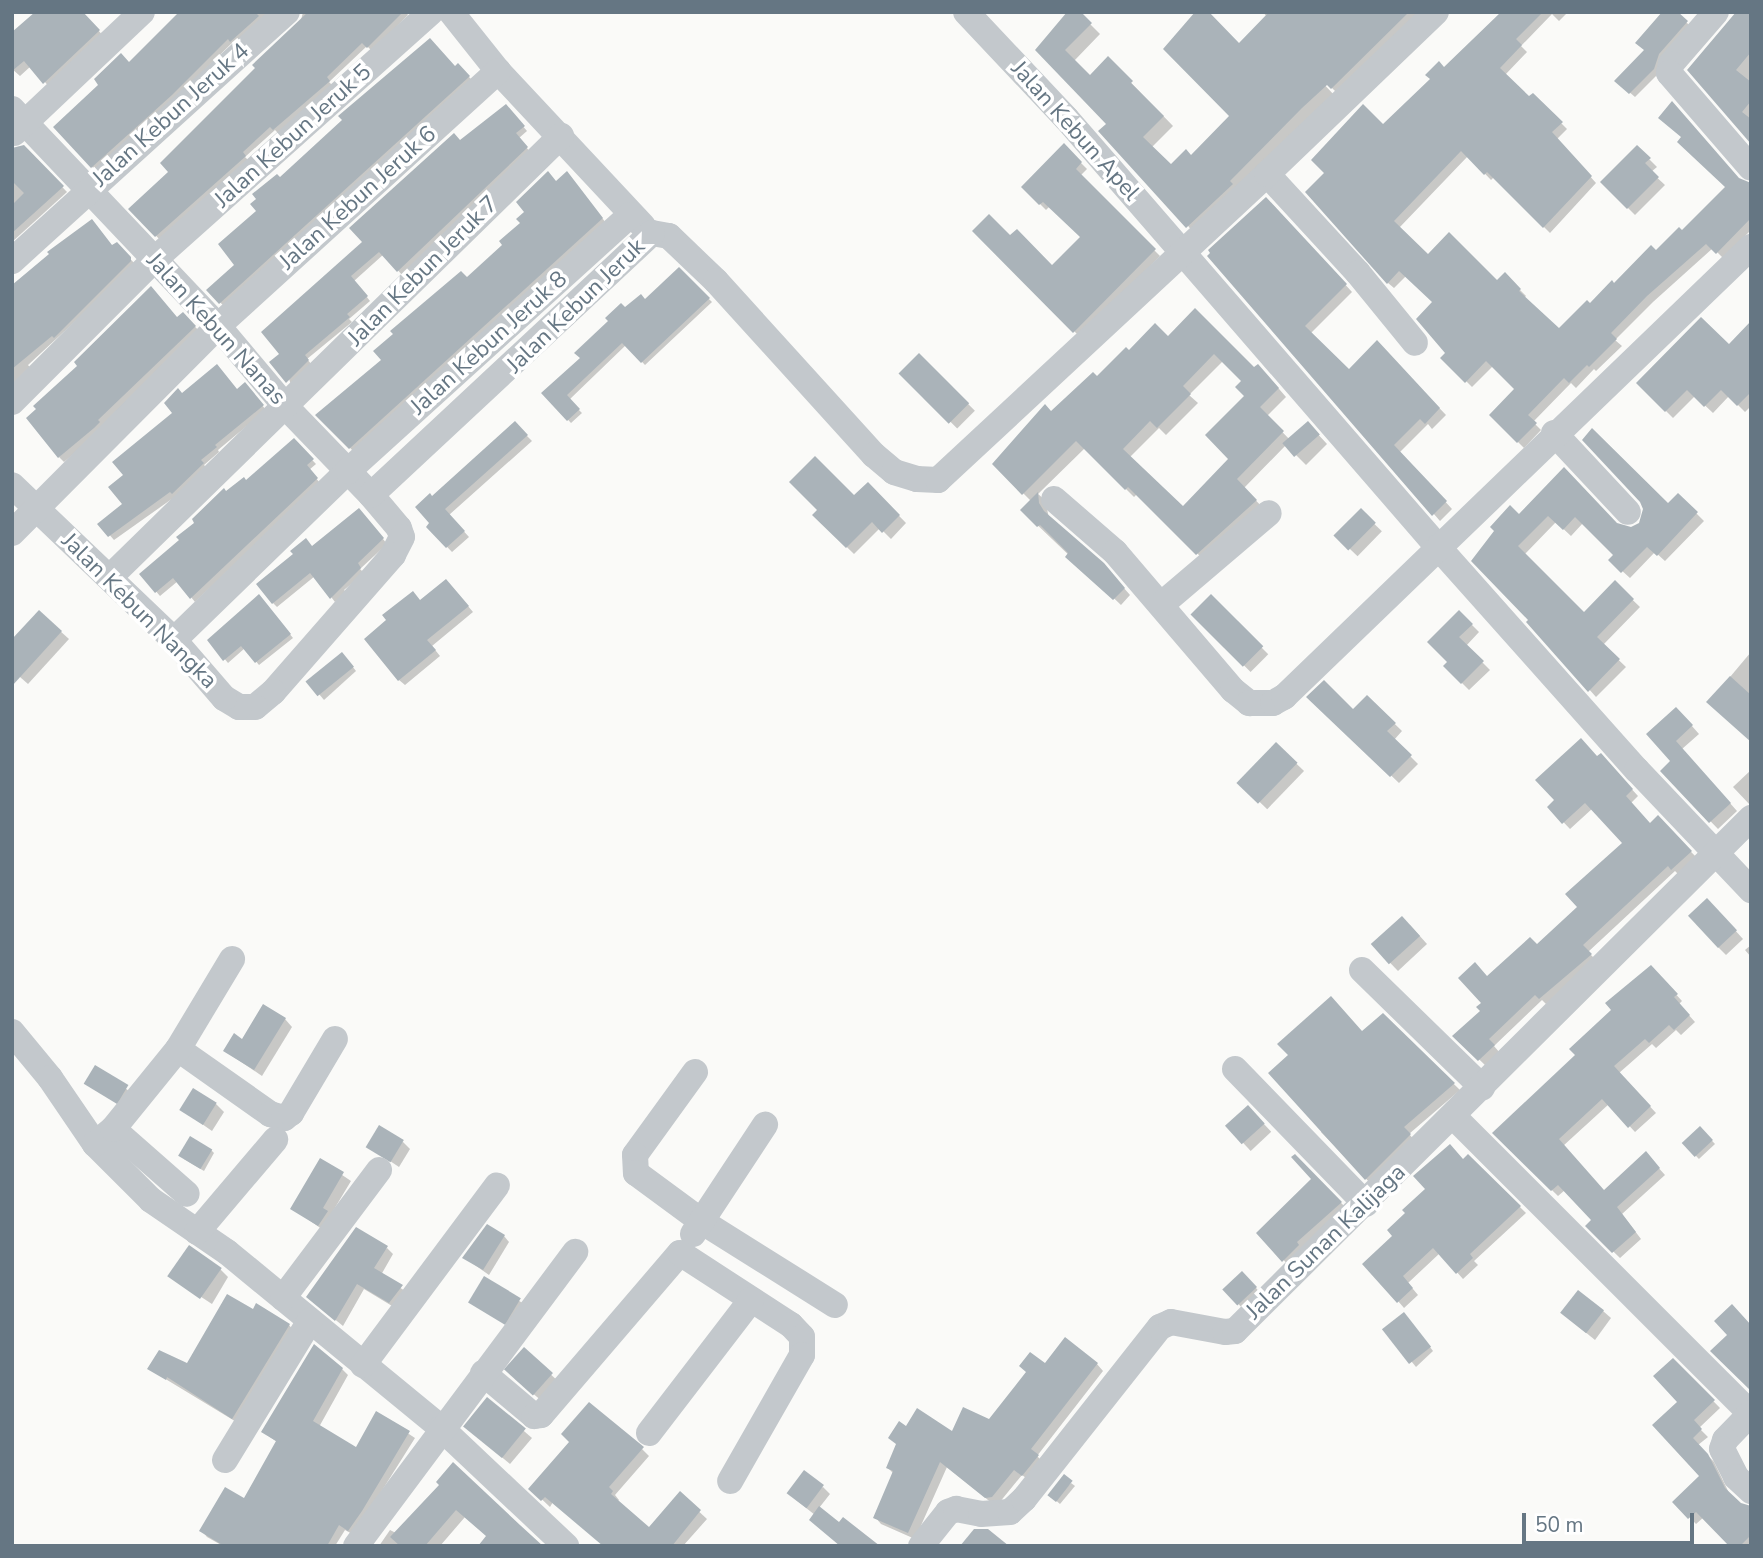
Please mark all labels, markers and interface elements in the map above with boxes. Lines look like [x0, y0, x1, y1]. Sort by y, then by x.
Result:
street label: Jalan Kebun Jeruk 4 [87, 37, 255, 193]
street label: Jalan Kebun Apel [1005, 55, 1145, 207]
street label: Jalan Kebun Jeruk 5 [209, 58, 377, 214]
street label: Jalan Kebun Jeruk 6 [274, 120, 442, 276]
street label: Jalan Kebun Jeruk 7 [342, 190, 504, 352]
street label: Jalan Kebun Jeruk [501, 233, 651, 379]
street label: Jalan Kebun Nanas [141, 247, 291, 411]
street label: Jalan Kebun Jeruk 8 [405, 265, 573, 421]
street label: Jalan Kebun Nangka [55, 527, 223, 695]
street label: Jalan Sunan Kalijaga [1241, 1159, 1411, 1325]
scale bar [1525, 1498, 1696, 1542]
text: 50 m [1535, 1511, 1584, 1539]

